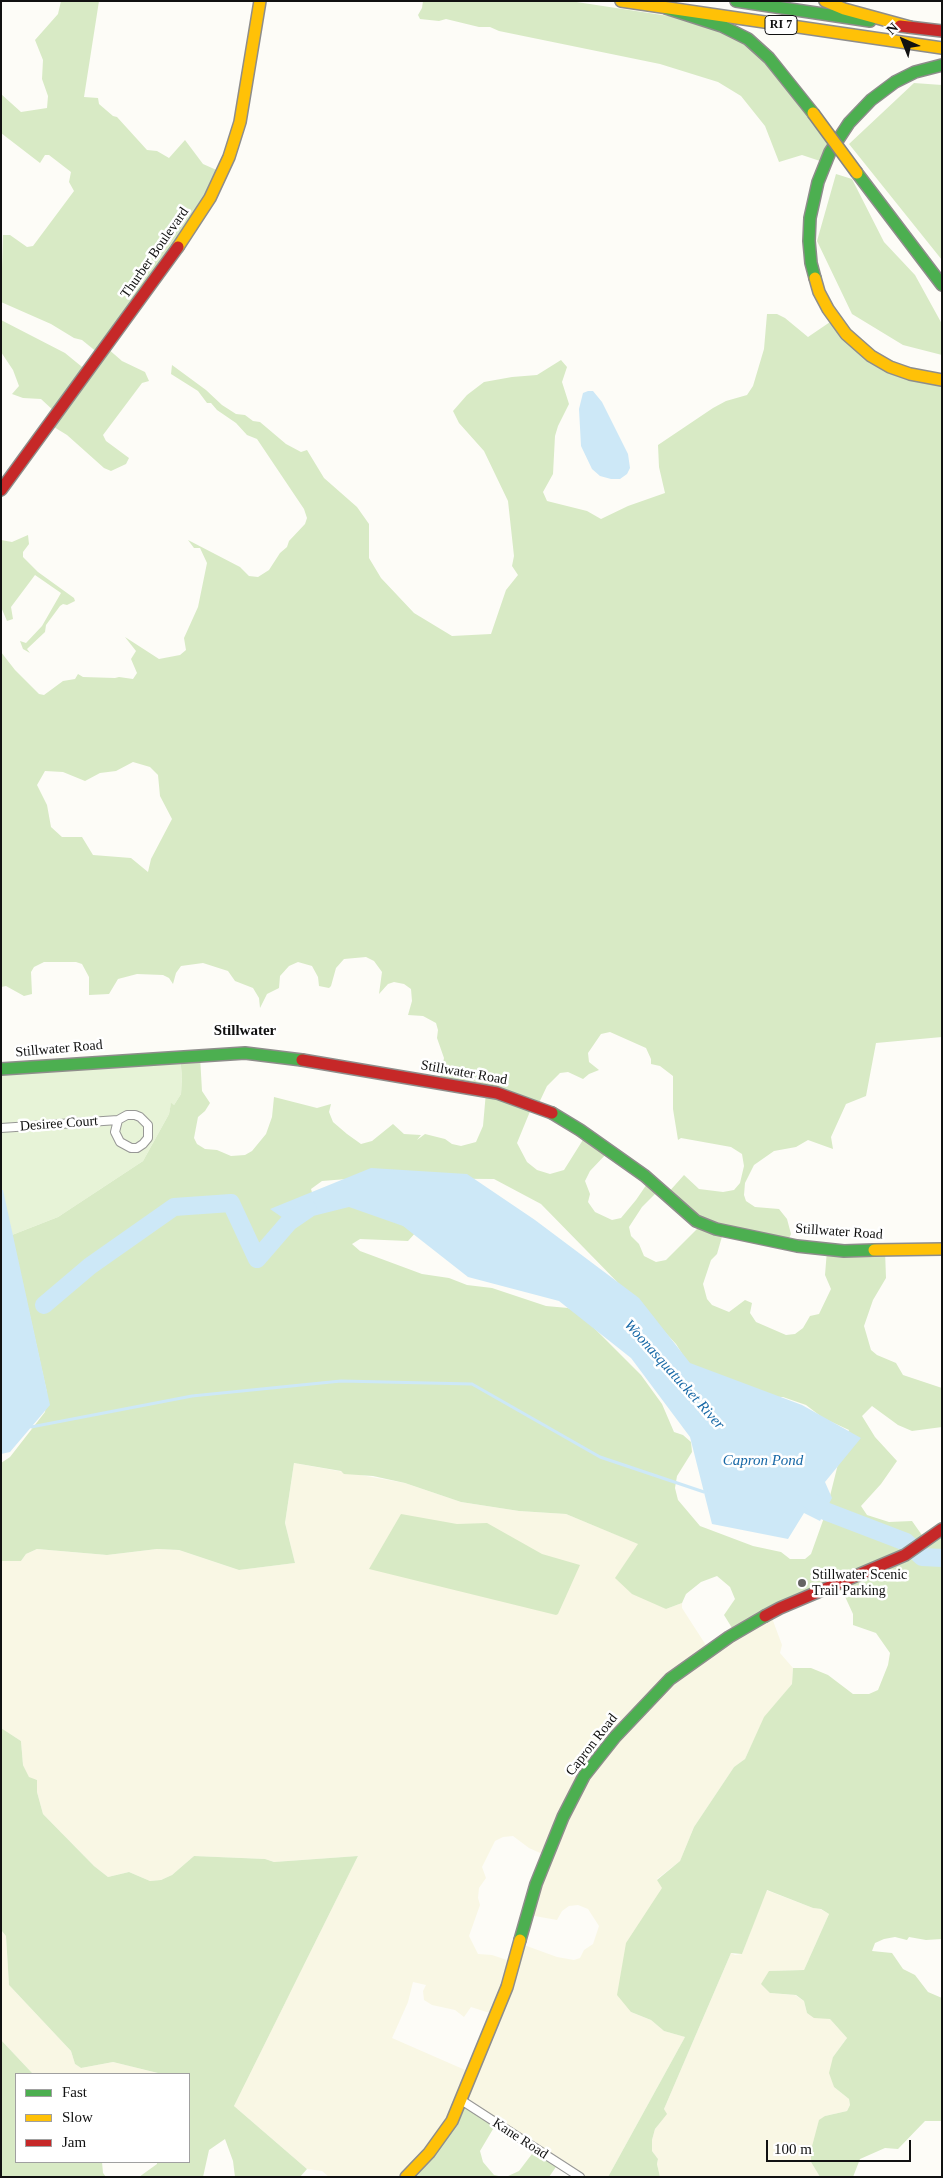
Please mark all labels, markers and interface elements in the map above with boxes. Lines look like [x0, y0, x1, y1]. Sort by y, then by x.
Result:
north arrow [878, 15, 928, 65]
road number: RI 7 [765, 16, 797, 34]
text: N [883, 20, 901, 38]
street label: Thurber Boulevard [117, 204, 193, 302]
district label: Stillwater [214, 1022, 276, 1040]
street label: Stillwater Road [15, 1037, 103, 1061]
street label: Stillwater Road [419, 1057, 509, 1089]
street label: Desiree Court [19, 1113, 99, 1135]
street label: Stillwater Road [795, 1221, 883, 1243]
water label: Woonasquatucket River [620, 1316, 728, 1434]
water label: Capron Pond [723, 1452, 803, 1470]
place label: Stillwater Scenic Trail Parking [812, 1567, 907, 1600]
marker: Stillwater Scenic Trail Parking [796, 1577, 808, 1589]
street label: Capron Road [563, 1711, 621, 1779]
legend [15, 2073, 190, 2163]
text: Fast [62, 2084, 87, 2100]
text: Slow [62, 2109, 93, 2125]
street label: Kane Road [489, 2115, 551, 2163]
scale bar [768, 2130, 913, 2162]
text: Jam [62, 2134, 86, 2150]
text: 100 m [774, 2141, 812, 2157]

